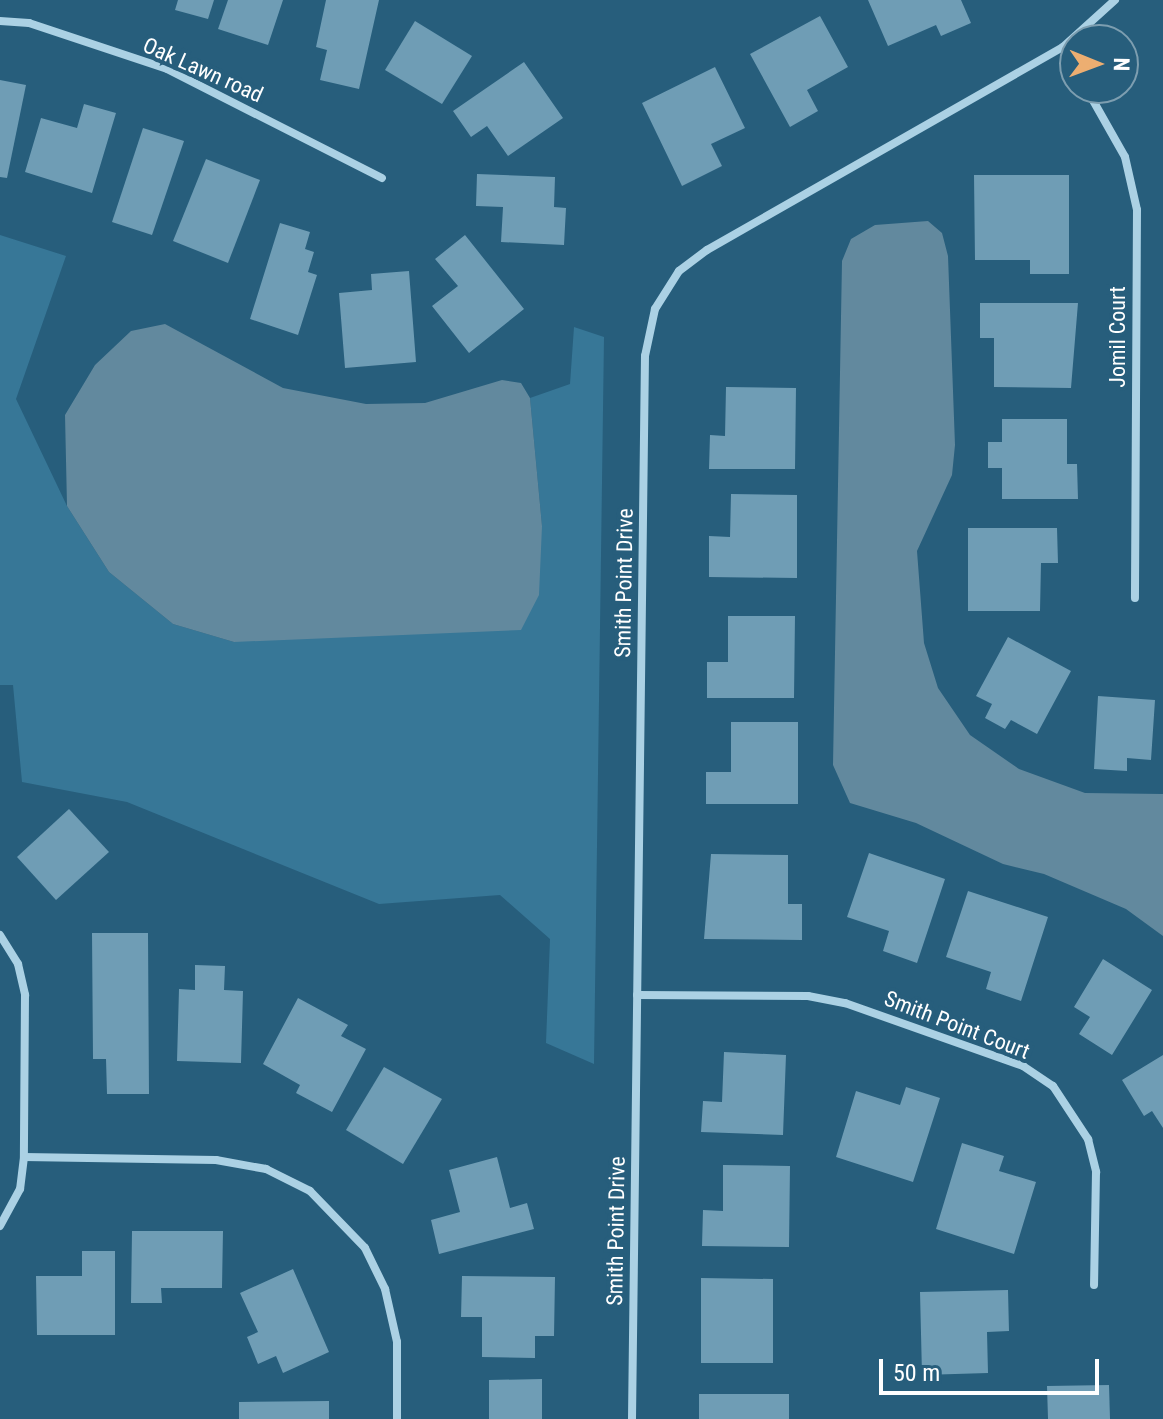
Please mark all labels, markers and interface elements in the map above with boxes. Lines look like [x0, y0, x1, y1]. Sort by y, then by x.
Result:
north arrow [1059, 24, 1139, 104]
street label: Oak Lawn road [139, 32, 267, 108]
text: N [1109, 57, 1134, 71]
street label: Jomil Court [1105, 286, 1131, 388]
street label: Smith Point Drive [609, 508, 639, 658]
street label: Smith Point Court [881, 985, 1033, 1065]
street label: Smith Point Drive [601, 1156, 631, 1306]
scale bar [883, 1343, 1103, 1393]
text: 50 m [893, 1359, 940, 1387]

